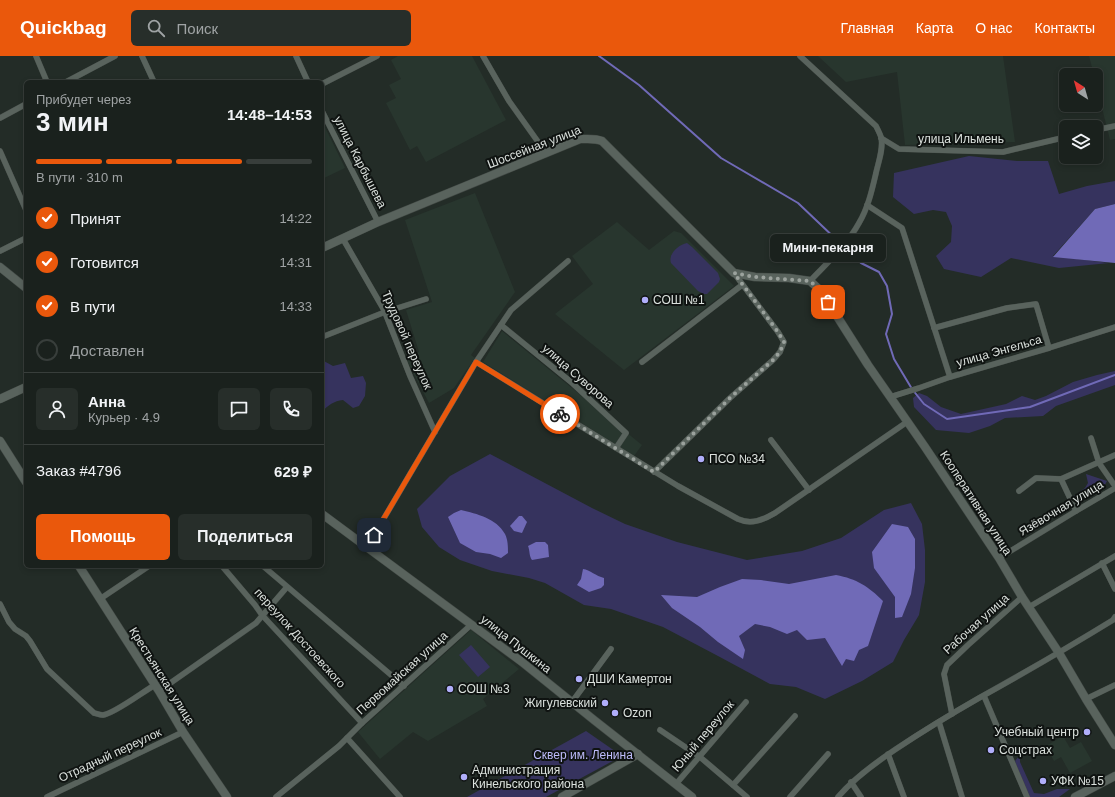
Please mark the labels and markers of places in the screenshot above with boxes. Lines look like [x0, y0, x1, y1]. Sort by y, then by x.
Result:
callout: Мини-пекарня [770, 234, 886, 262]
pin [811, 285, 845, 319]
place label: СОШ №1 [653, 293, 705, 307]
marker: СОШ №1 [640, 295, 650, 305]
place label: ПСО №34 [709, 452, 765, 466]
marker: ПСО №34 [696, 454, 706, 464]
pin [357, 518, 391, 552]
place label: ДШИ Камертон [587, 672, 672, 686]
marker: ДШИ Камертон [574, 674, 584, 684]
place label: СОШ №3 [458, 682, 510, 696]
marker: СОШ №3 [445, 684, 455, 694]
place label: Жигулевский [525, 696, 597, 710]
marker: Жигулевский [600, 698, 610, 708]
place label: Ozon [623, 706, 652, 720]
marker: Ozon [610, 708, 620, 718]
place label: Учебный центр [994, 725, 1079, 739]
marker: Учебный центр [1082, 727, 1092, 737]
place label: Соцстрах [999, 743, 1052, 757]
marker: Соцстрах [986, 745, 996, 755]
place label: Администрация Кинельского района [472, 763, 584, 791]
marker: Администрация Кинельского района [459, 772, 469, 782]
place label: УФК №15 [1051, 774, 1104, 788]
marker: УФК №15 [1038, 776, 1048, 786]

